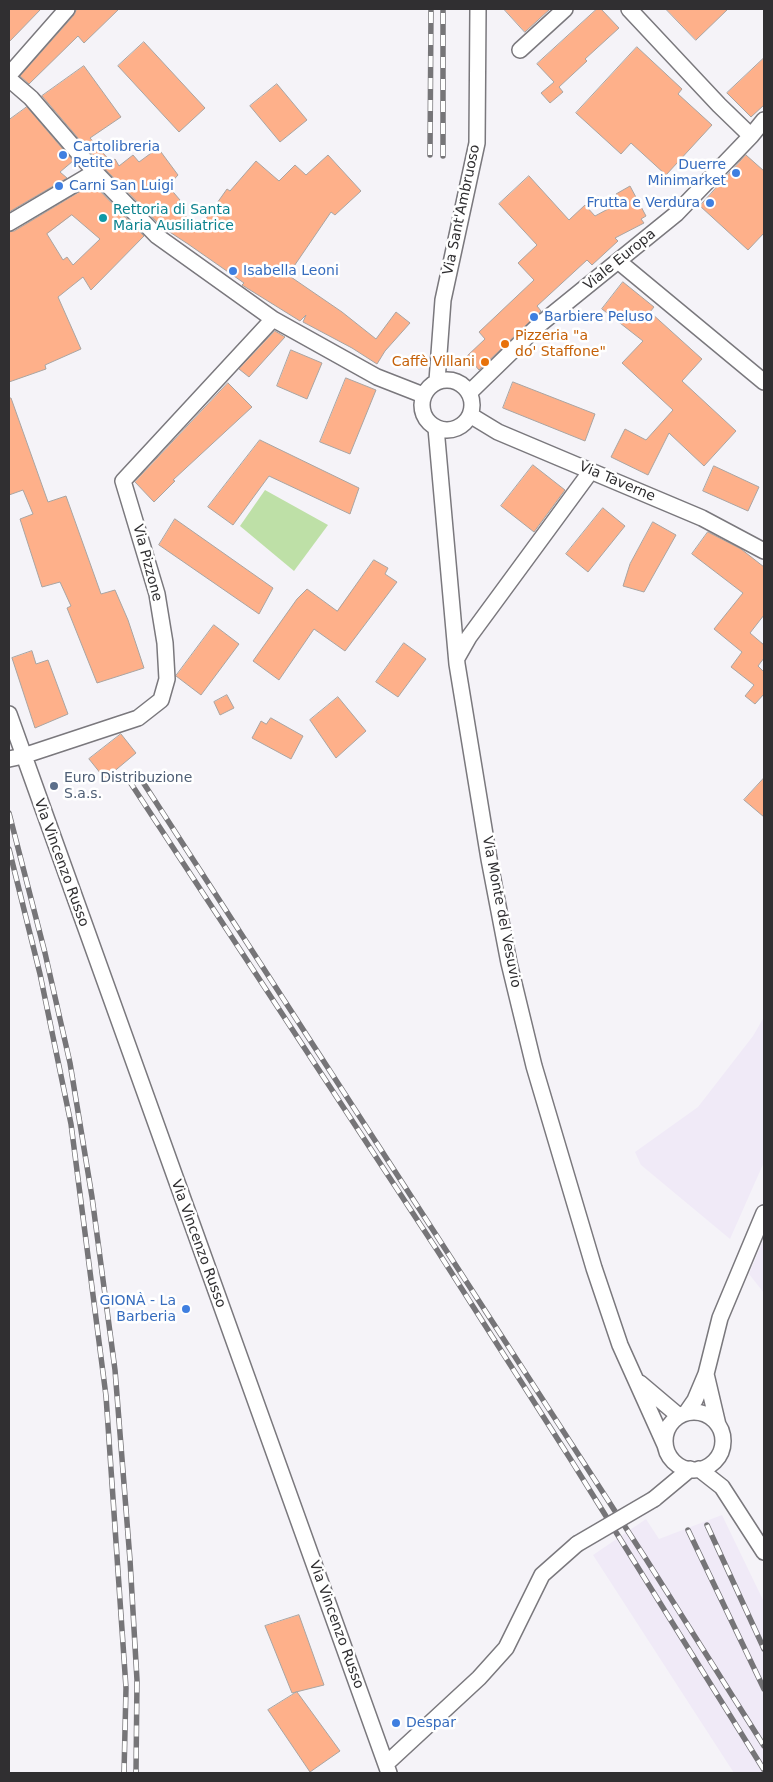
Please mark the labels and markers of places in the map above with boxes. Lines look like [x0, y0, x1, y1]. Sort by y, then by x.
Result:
place label: Cartolibreria Petite [73, 139, 160, 172]
marker: Cartolibreria Petite [57, 149, 69, 161]
place label: Duerre Minimarket [648, 157, 726, 190]
marker: Duerre Minimarket [730, 167, 742, 179]
place label: Carni San Luigi [69, 178, 174, 194]
marker: Carni San Luigi [53, 180, 65, 192]
place label: Frutta e Verdura [587, 195, 700, 211]
marker: Frutta e Verdura [704, 197, 716, 209]
place label: Rettoria di Santa Maria Ausiliatrice [113, 202, 234, 234]
marker: Rettoria di Santa Maria Ausiliatrice [97, 212, 109, 224]
place label: Isabella Leoni [243, 263, 339, 279]
marker: Isabella Leoni [227, 265, 239, 277]
place label: Barbiere Peluso [544, 309, 653, 325]
marker: Barbiere Peluso [528, 311, 540, 323]
place label: Pizzeria "a do' Staffone" [515, 328, 606, 361]
marker: Pizzeria "a do' Staffone" [499, 338, 511, 350]
place label: Caffè Villani [392, 354, 475, 370]
marker: Caffè Villani [479, 356, 491, 368]
place label: Euro Distribuzione S.a.s. [64, 770, 192, 802]
marker: Euro Distribuzione S.a.s. [48, 780, 60, 792]
place label: GIONÀ - La Barberia [100, 1293, 176, 1325]
marker: GIONÀ - La Barberia [180, 1303, 192, 1315]
place label: Despar [406, 1715, 456, 1731]
marker: Despar [390, 1717, 402, 1729]

